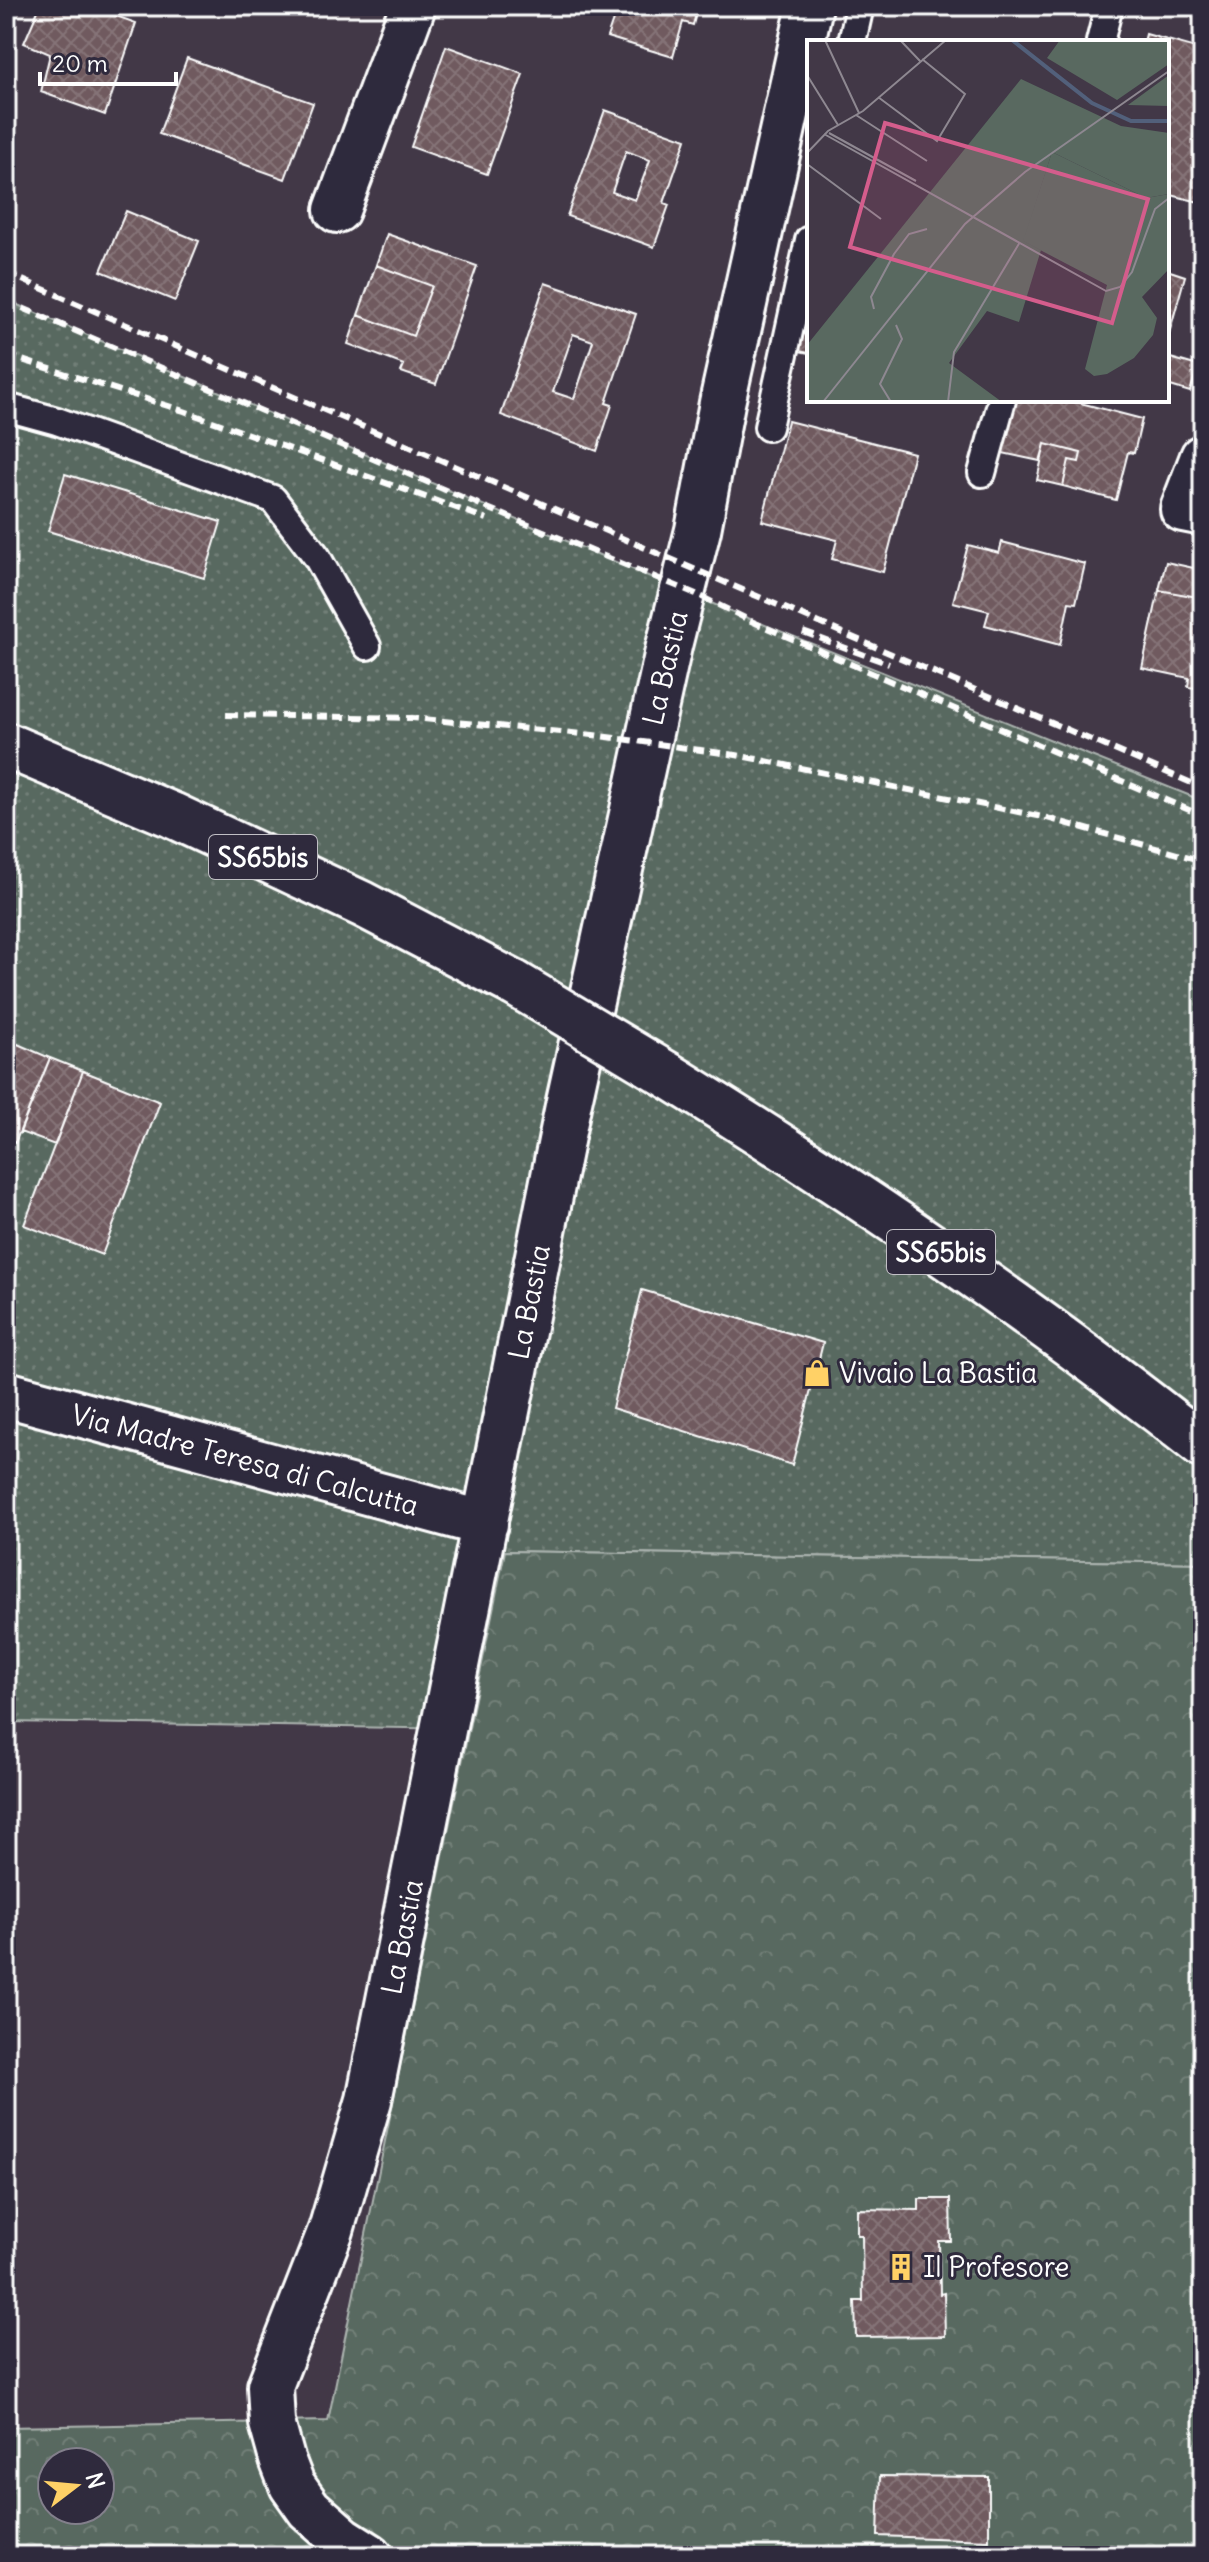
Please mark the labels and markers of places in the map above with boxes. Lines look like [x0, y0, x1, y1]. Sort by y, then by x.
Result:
place label: Vivaio La Bastia [839, 1355, 1037, 1391]
shop icon: Vivaio La Bastia [802, 1358, 832, 1388]
place label: Il Profesore [923, 2249, 1069, 2285]
building icon: Il Profesore [886, 2252, 916, 2282]

